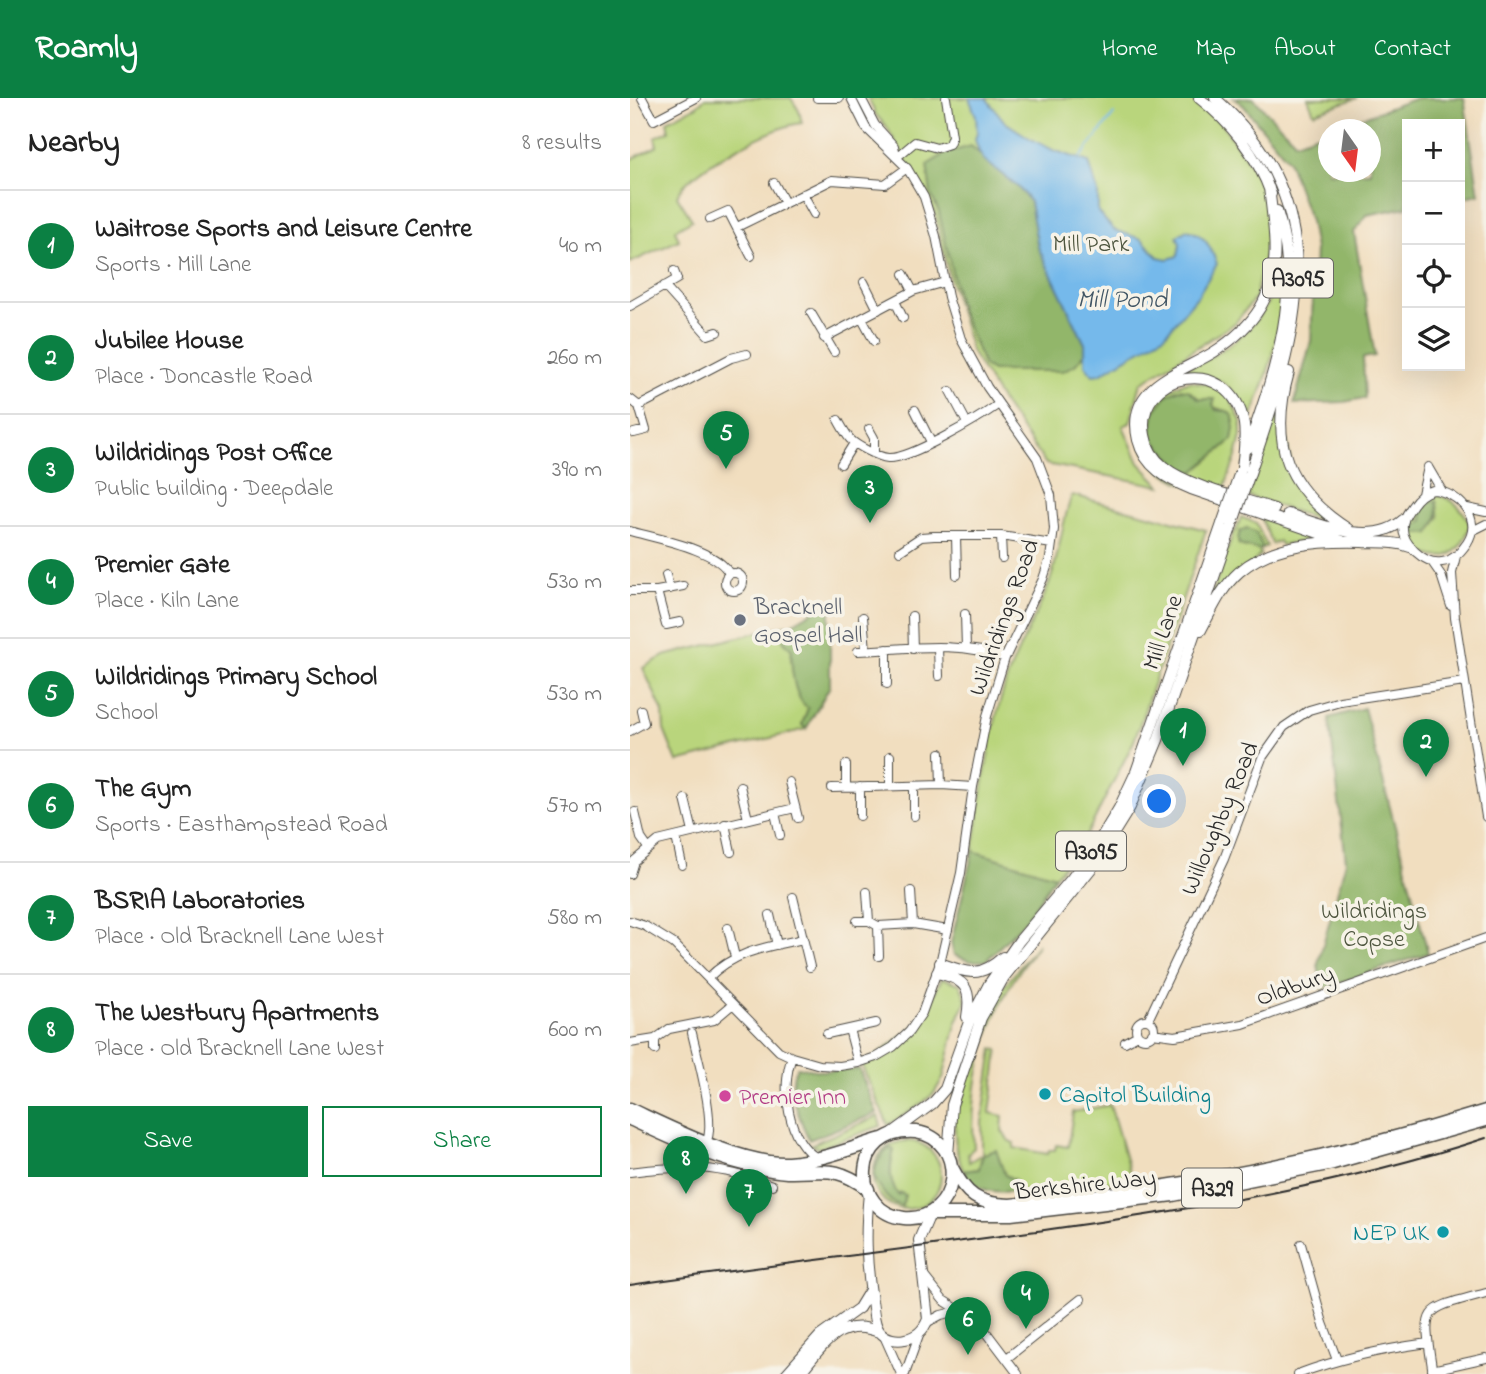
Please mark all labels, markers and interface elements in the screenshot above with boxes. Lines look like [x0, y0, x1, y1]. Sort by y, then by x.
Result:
text: Roamly [35, 25, 138, 73]
text: Home [1102, 32, 1158, 67]
text: Map [1196, 32, 1236, 67]
text: About [1274, 32, 1336, 67]
text: Contact [1374, 32, 1451, 67]
north arrow [1318, 119, 1381, 182]
map controls [1402, 119, 1465, 371]
button: + [1402, 119, 1465, 182]
text: Nearby [28, 122, 120, 166]
text: 8 results [522, 127, 602, 160]
button: − [1402, 182, 1465, 245]
text: Waitrose Sports and Leisure Centre [95, 211, 472, 249]
park label: Mill Park [1053, 228, 1130, 263]
text: 1 [47, 230, 55, 263]
text: 40 m [559, 230, 602, 263]
button: locate [1402, 245, 1465, 308]
text: Sports · Mill Lane [95, 249, 251, 282]
road number: A3095 [1263, 258, 1333, 298]
water label: Mill Pond [1077, 282, 1168, 320]
button: layers [1402, 308, 1465, 371]
text: Jubilee House [95, 323, 243, 361]
text: 2 [45, 342, 57, 375]
text: 260 m [547, 342, 602, 375]
text: Place · Doncastle Road [95, 361, 312, 394]
pin: 5 [703, 411, 749, 469]
text: Wildridings Post Office [95, 435, 332, 473]
text: 3 [46, 454, 56, 487]
text: 390 m [552, 454, 602, 487]
pin: 3 [847, 465, 893, 523]
text: Public building · Deepdale [95, 473, 333, 506]
street label: Wildridings Road [961, 534, 1050, 701]
text: Premier Gate [95, 547, 230, 585]
text: 4 [46, 566, 56, 599]
text: 530 m [546, 566, 602, 599]
text: Place · Kiln Lane [95, 585, 239, 618]
street label: Mill Lane [1135, 590, 1194, 675]
place label: Bracknell Gospel Hall [753, 591, 863, 654]
marker: Bracknell Gospel Hall [732, 612, 748, 628]
text: Wildridings Primary School [95, 659, 377, 697]
text: 5 [44, 678, 58, 711]
text: 530 m [546, 678, 602, 711]
text: School [95, 697, 158, 730]
pin: 1 [1160, 708, 1206, 766]
pin: 2 [1403, 719, 1449, 777]
street label: Willoughby Road [1173, 736, 1271, 902]
text: The Gym [95, 771, 191, 809]
your location [1142, 784, 1176, 818]
text: 6 [46, 790, 56, 823]
text: 570 m [546, 790, 602, 823]
text: Sports · Easthampstead Road [95, 809, 388, 842]
road number: A3095 [1056, 832, 1126, 870]
text: BSRIA Laboratories [95, 883, 305, 921]
park label: Wildridings Copse [1321, 895, 1427, 958]
text: 7 [46, 902, 56, 935]
text: 580 m [547, 902, 602, 935]
text: Place · Old Bracknell Lane West [95, 921, 384, 954]
street label: Oldbury [1252, 958, 1340, 1018]
text: The Westbury Apartments [95, 995, 379, 1033]
text: 8 [47, 1014, 55, 1047]
text: 600 m [548, 1014, 602, 1047]
text: Place · Old Bracknell Lane West [95, 1033, 384, 1066]
place label: Capitol Building [1059, 1079, 1211, 1114]
place label: Premier Inn [739, 1081, 846, 1116]
marker: Capitol Building [1037, 1086, 1053, 1102]
marker: Premier Inn [717, 1088, 733, 1104]
button: Save [28, 1106, 308, 1177]
button: Share [322, 1106, 602, 1177]
pin: 8 [663, 1136, 709, 1194]
street label: Berkshire Way [1012, 1162, 1158, 1212]
road number: A329 [1182, 1168, 1242, 1208]
pin: 7 [726, 1169, 772, 1227]
place label: NEP UK [1353, 1217, 1429, 1252]
marker: NEP UK [1435, 1224, 1451, 1240]
pin: 4 [1003, 1271, 1049, 1329]
pin: 6 [945, 1297, 991, 1355]

